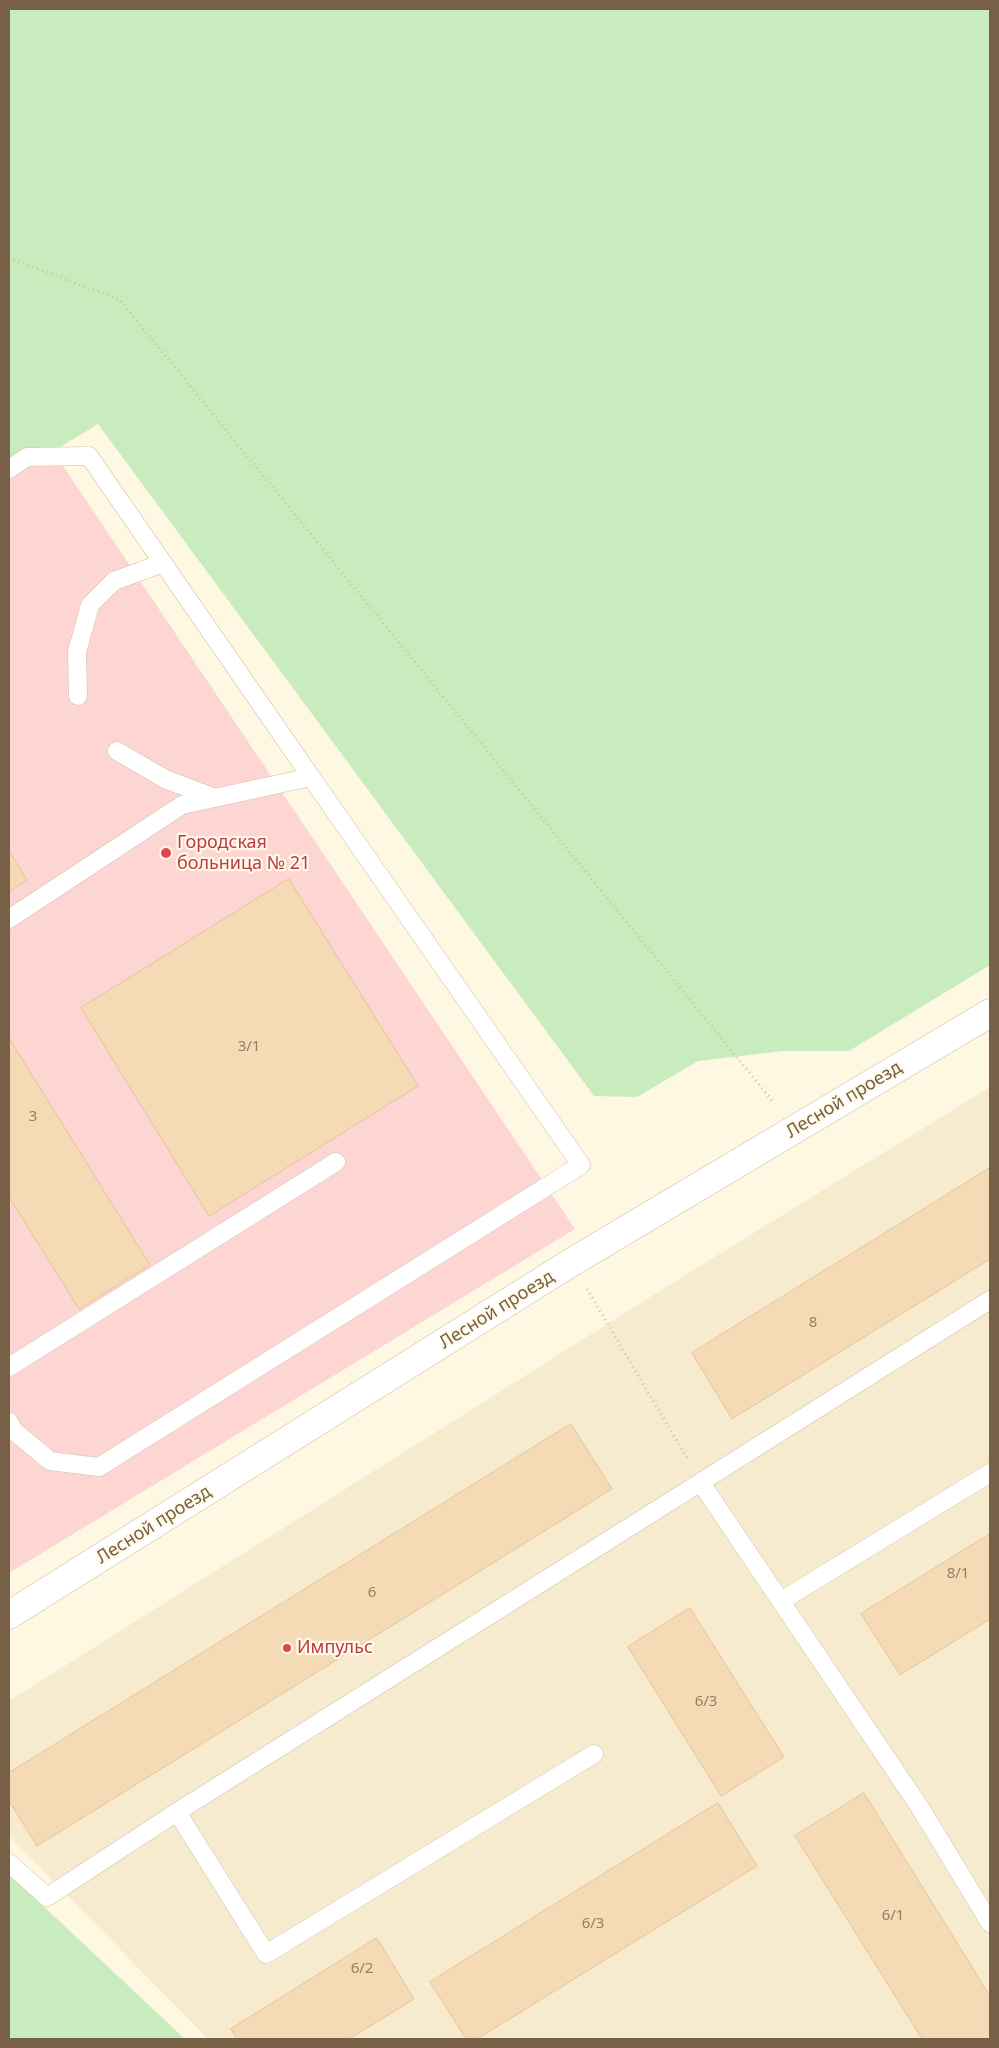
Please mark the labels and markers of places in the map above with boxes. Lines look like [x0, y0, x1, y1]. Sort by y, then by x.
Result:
place label: Городская больница № 21 [177, 832, 310, 874]
marker: Городская больница № 21 [159, 846, 173, 860]
place label: Импульс [297, 1637, 373, 1659]
marker: Импульс [281, 1642, 293, 1654]

